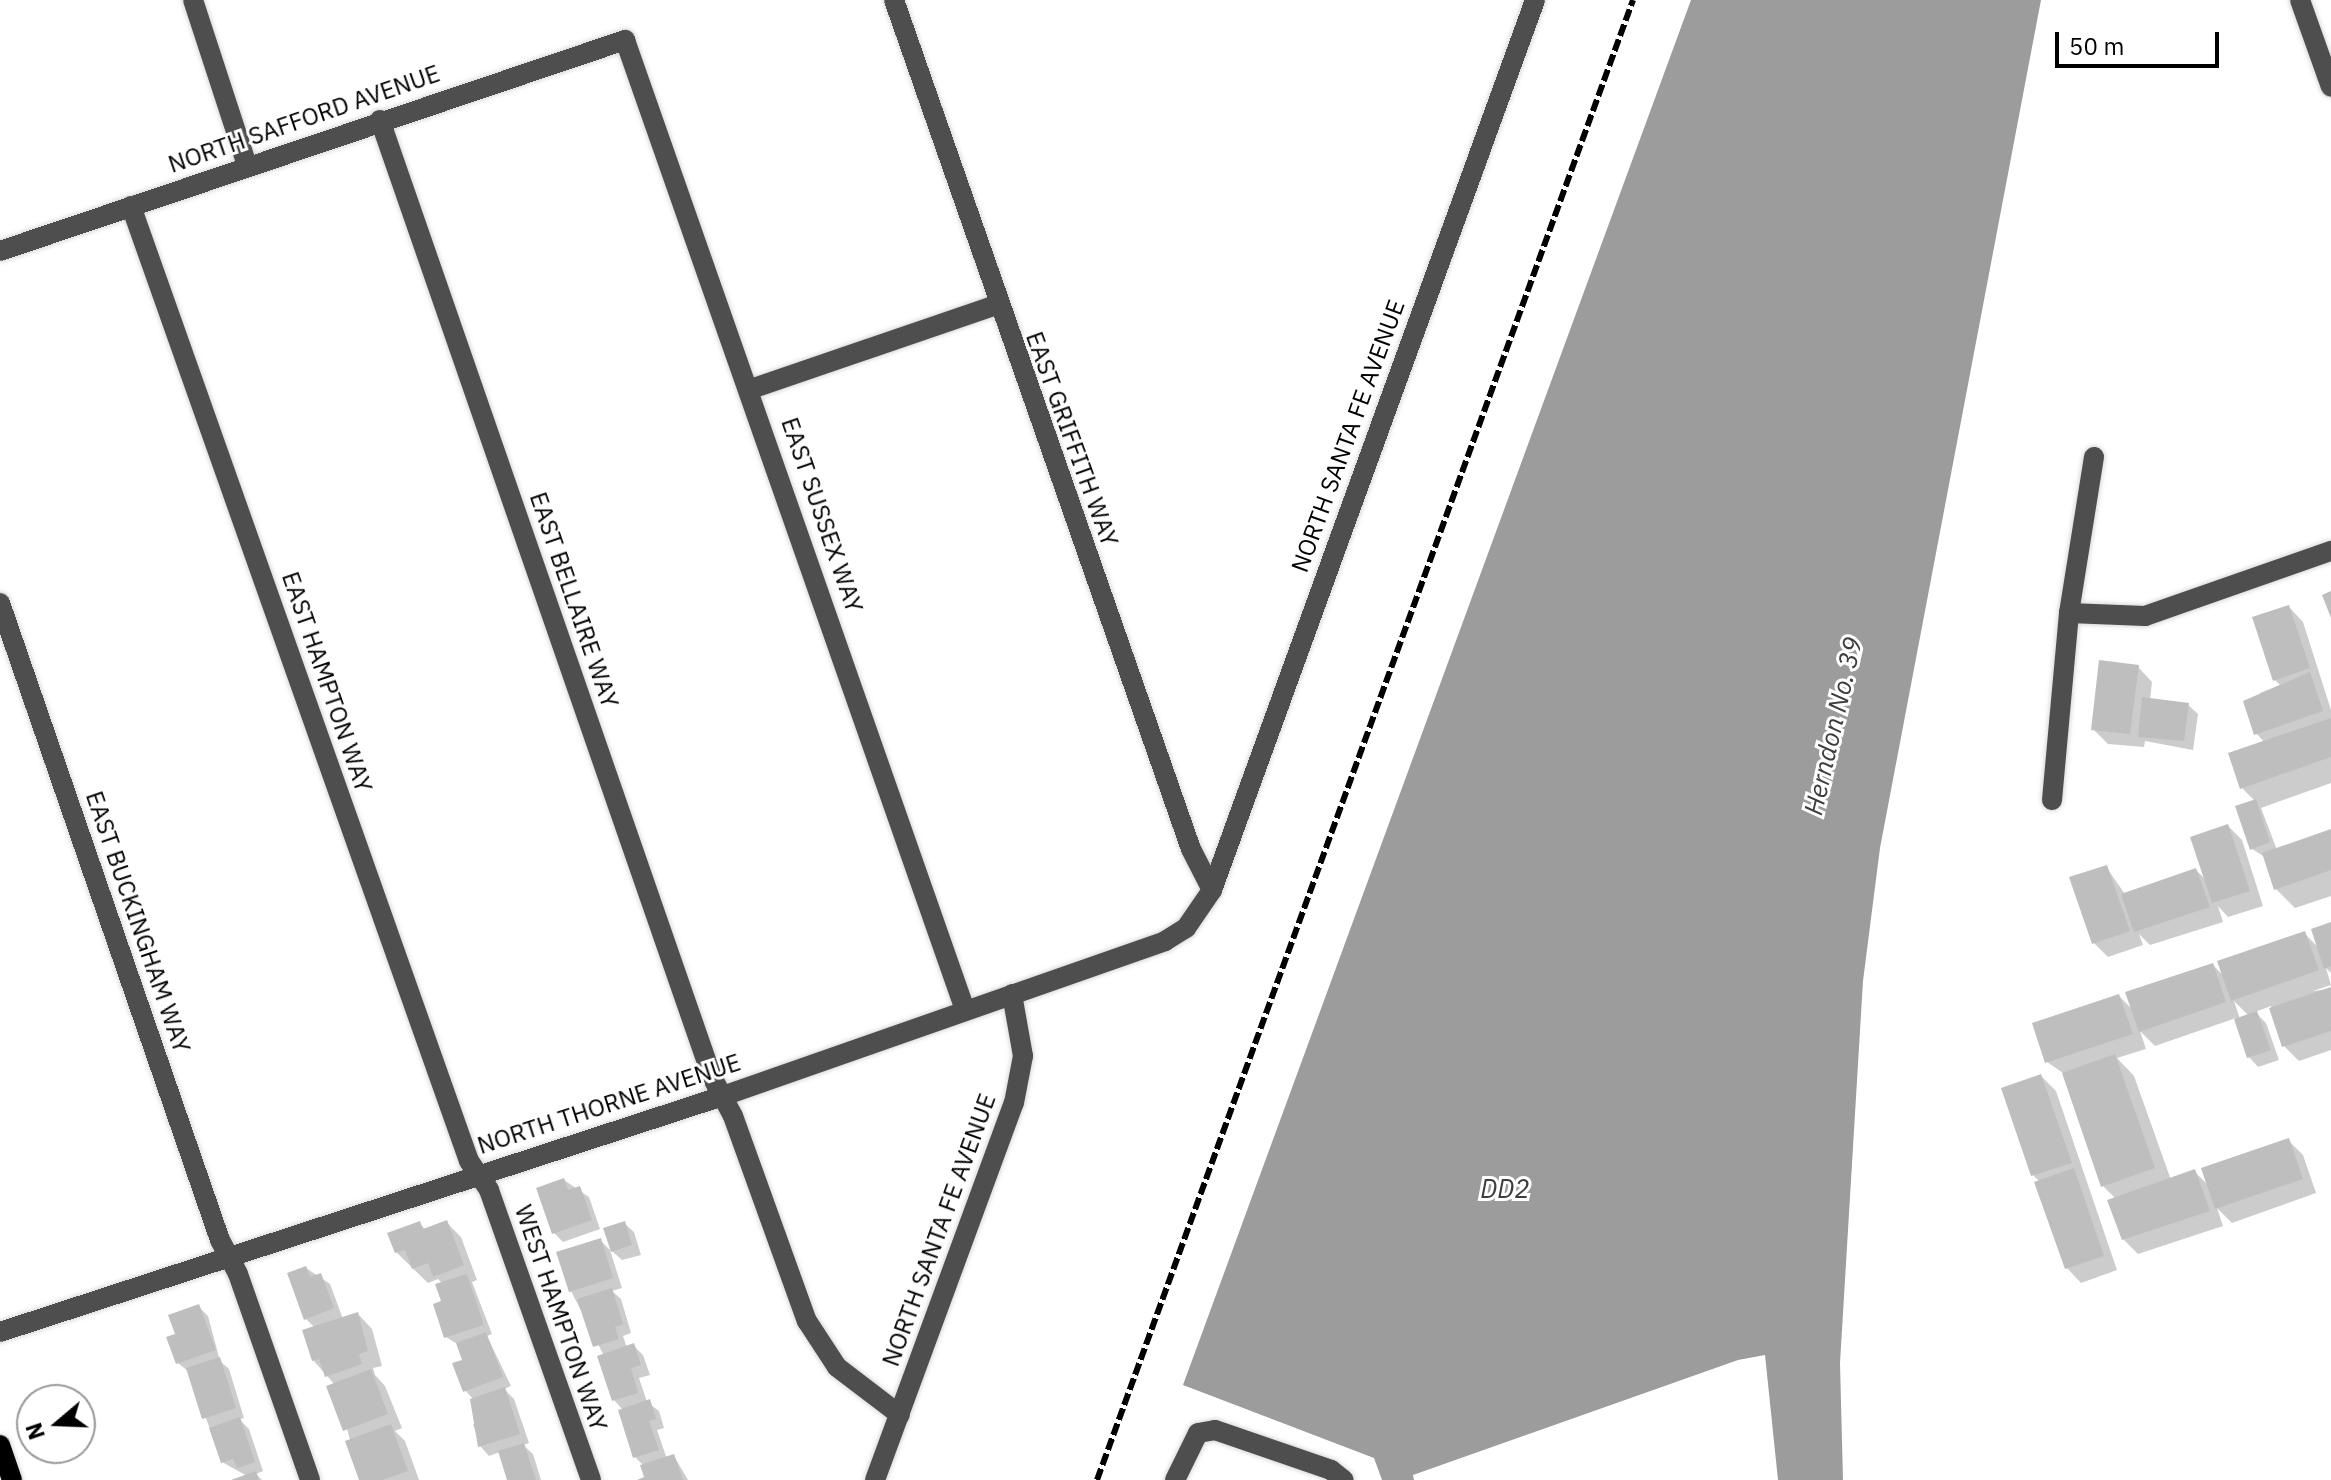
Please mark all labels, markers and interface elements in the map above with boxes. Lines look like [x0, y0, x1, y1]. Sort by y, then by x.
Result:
scale bar [2059, 16, 2223, 66]
text: 50 m [2069, 30, 2124, 62]
street label: NORTH SAFFORD AVENUE [164, 59, 444, 179]
street label: NORTH SANTA FE AVENUE [1285, 296, 1411, 576]
street label: EAST GRIFFITH WAY [1020, 328, 1124, 550]
street label: EAST SUSSEX WAY [775, 414, 869, 616]
street label: EAST BELLAIRE WAY [524, 488, 624, 712]
street label: EAST HAMPTON WAY [276, 568, 378, 796]
water label: Herndon No. 39 [1797, 634, 1869, 818]
street label: EAST BUCKINGHAM WAY [80, 787, 196, 1057]
street label: NORTH THORNE AVENUE [474, 1048, 744, 1160]
street label: NORTH SANTA FE AVENUE [876, 1090, 1002, 1370]
water label: DD2 [1480, 1173, 1530, 1205]
street label: WEST HAMPTON WAY [509, 1201, 613, 1435]
north arrow [16, 1384, 96, 1464]
text: N [18, 1419, 51, 1444]

